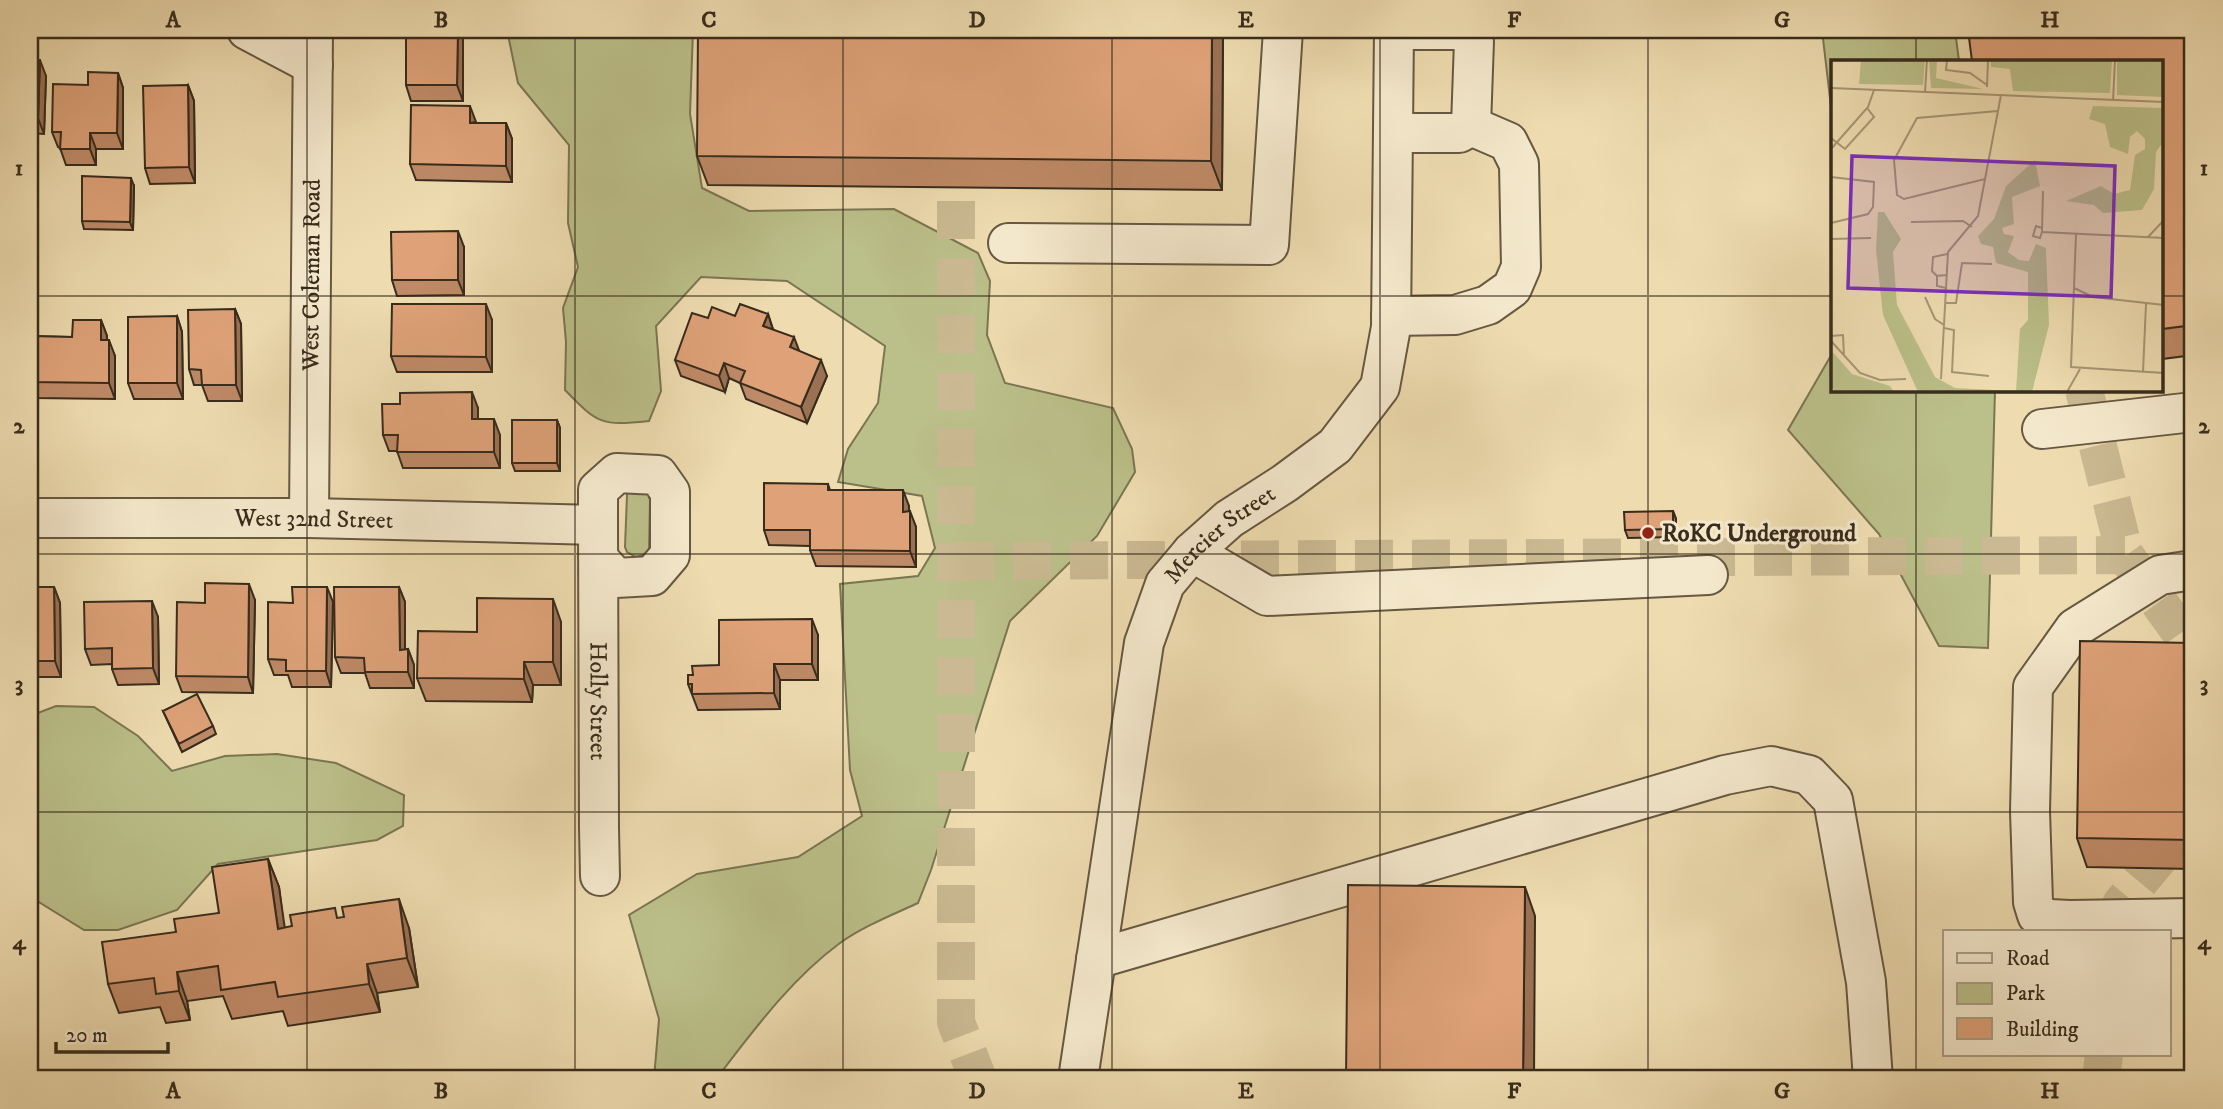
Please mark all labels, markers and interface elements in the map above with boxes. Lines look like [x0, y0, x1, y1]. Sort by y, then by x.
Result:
text: A [165, 6, 182, 35]
text: B [434, 6, 448, 35]
text: C [701, 6, 717, 35]
text: D [968, 6, 986, 35]
text: E [1238, 6, 1254, 35]
text: F [1507, 6, 1522, 35]
text: G [1774, 6, 1790, 35]
text: H [2040, 6, 2060, 35]
inset map [1831, 60, 2164, 392]
text: 1 [15, 154, 23, 183]
text: 1 [2200, 154, 2208, 183]
street label: West Coleman Road [296, 179, 328, 372]
text: 2 [13, 412, 25, 441]
text: 2 [2198, 412, 2210, 441]
street label: Mercier Street [1158, 479, 1282, 590]
street label: West 32nd Street [234, 504, 394, 536]
place label: RoKC Underground [1662, 519, 1857, 549]
marker: RoKC Underground [1640, 525, 1656, 541]
street label: Holly Street [582, 642, 613, 761]
text: 3 [15, 670, 23, 699]
text: 3 [2200, 670, 2208, 699]
text: 4 [12, 928, 27, 957]
text: 4 [2197, 928, 2212, 957]
legend [1943, 930, 2170, 1056]
text: Road [2006, 946, 2050, 972]
text: Park [2006, 981, 2046, 1007]
scale bar [56, 1011, 168, 1055]
text: Building [2006, 1017, 2079, 1043]
text: 20 m [66, 1023, 108, 1049]
text: A [165, 1077, 182, 1106]
text: B [434, 1077, 448, 1106]
text: C [701, 1077, 717, 1106]
text: D [968, 1077, 986, 1106]
text: E [1238, 1077, 1254, 1106]
text: F [1507, 1077, 1522, 1106]
text: G [1774, 1077, 1790, 1106]
text: H [2040, 1077, 2060, 1106]

